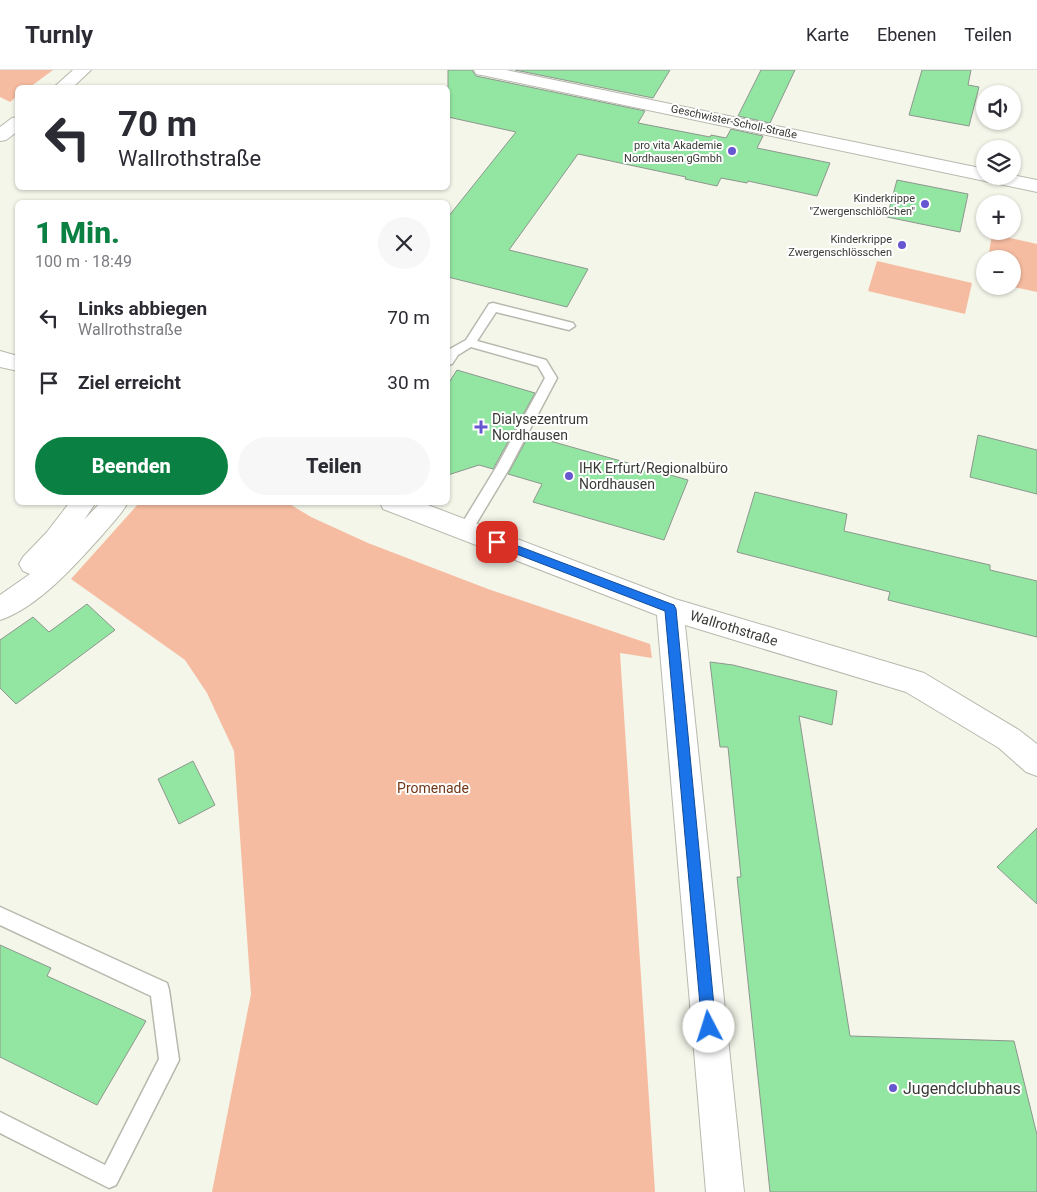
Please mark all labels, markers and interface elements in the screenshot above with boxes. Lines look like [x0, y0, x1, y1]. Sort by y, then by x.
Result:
text: Turnly [25, 21, 93, 49]
text: Karte [806, 24, 849, 45]
text: Ebenen [877, 24, 936, 45]
text: Teilen [964, 24, 1012, 45]
map controls [976, 85, 1021, 295]
button: sound [976, 85, 1021, 130]
street label: Geschwister-Scholl-Straße [670, 102, 798, 142]
text: 70 m [118, 104, 197, 145]
icon: left [35, 105, 100, 170]
place label: pro vita Akademie Nordhausen gGmbh [624, 139, 722, 165]
button: layers [976, 140, 1021, 185]
marker: pro vita Akademie Nordhausen gGmbh [726, 145, 738, 157]
text: Wallrothstraße [118, 146, 261, 171]
place label: Kinderkrippe "Zwergenschlößchen" [810, 192, 915, 218]
button: + [976, 195, 1021, 240]
marker: Kinderkrippe "Zwergenschlößchen" [919, 198, 931, 210]
text: 1 Min. [35, 215, 120, 250]
button: close [378, 217, 430, 269]
place label: Kinderkrippe Zwergenschlösschen [788, 233, 892, 259]
marker: Kinderkrippe Zwergenschlösschen [896, 239, 908, 251]
button: − [976, 250, 1021, 295]
text: 100 m · 18:49 [35, 252, 132, 271]
text: Links abbiegen [78, 297, 207, 320]
icon: left [35, 304, 63, 332]
text: 70 m [387, 306, 430, 329]
text: Wallrothstraße [78, 320, 182, 339]
icon: arrive [35, 369, 63, 397]
text: Ziel erreicht [78, 371, 181, 394]
text: 30 m [387, 371, 430, 394]
place label: Dialysezentrum Nordhausen [492, 411, 588, 443]
marker: Dialysezentrum Nordhausen [474, 420, 488, 434]
button: Beenden [35, 437, 228, 495]
button: Teilen [238, 437, 430, 495]
place label: IHK Erfurt/Regionalbüro Nordhausen [579, 460, 728, 492]
marker: IHK Erfurt/Regionalbüro Nordhausen [563, 470, 575, 482]
pin [476, 521, 518, 563]
icon: arrive [483, 528, 511, 556]
street label: Wallrothstraße [688, 607, 780, 649]
park label: Promenade [397, 780, 469, 796]
position arrow [682, 1000, 734, 1052]
place label: Jugendclubhaus [903, 1079, 1021, 1098]
marker: Jugendclubhaus [887, 1082, 899, 1094]

